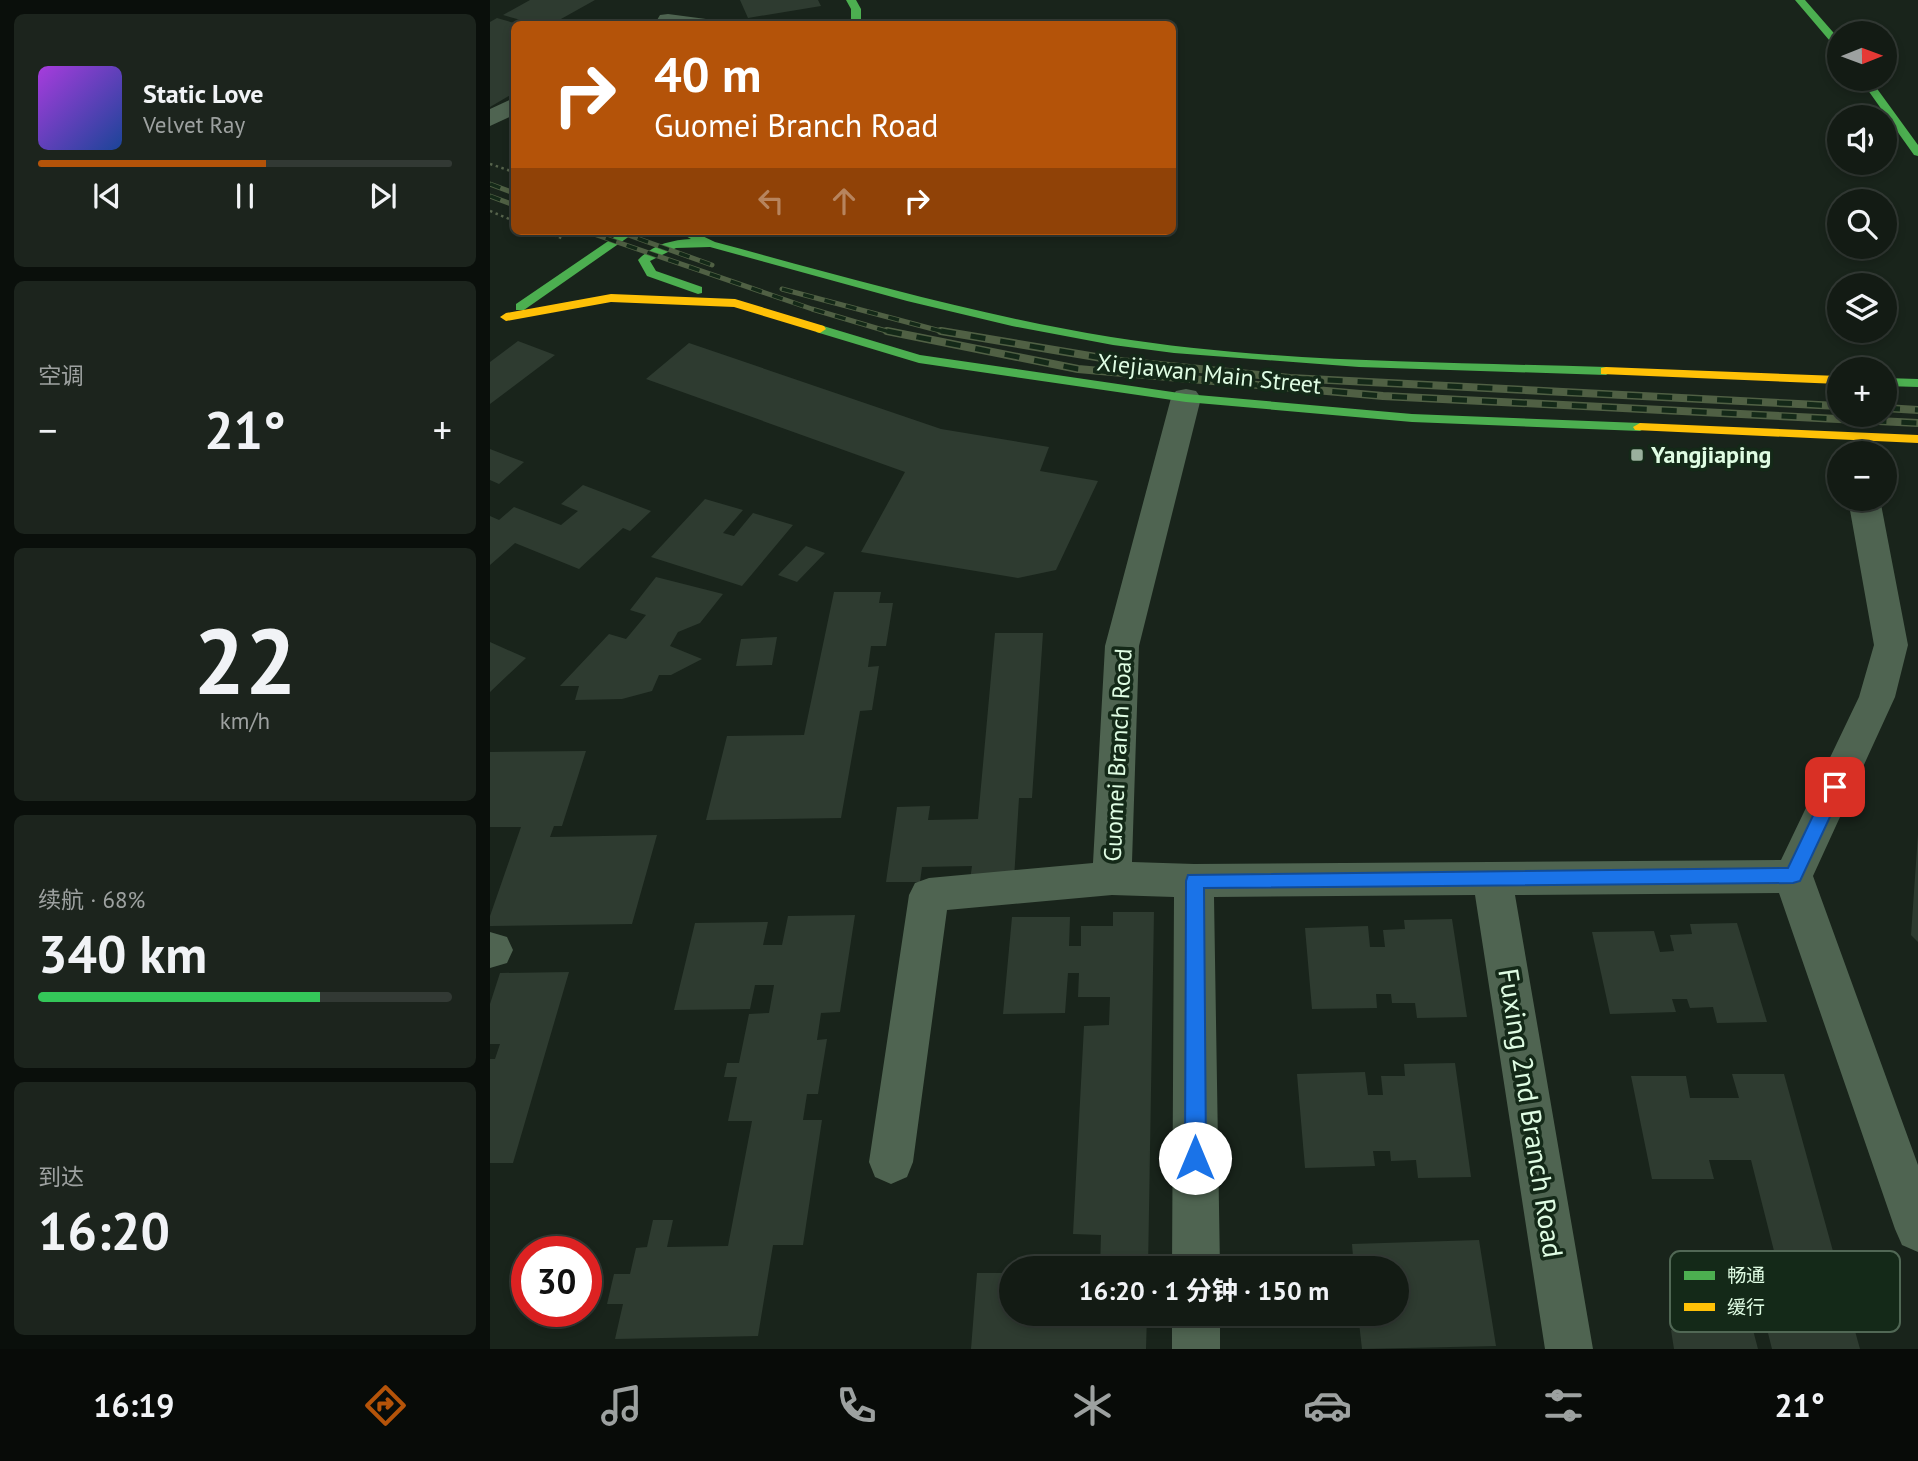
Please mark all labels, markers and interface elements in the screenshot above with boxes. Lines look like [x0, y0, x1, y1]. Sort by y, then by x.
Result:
north arrow [1827, 21, 1897, 91]
map controls [1827, 21, 1897, 511]
text: 40 m [654, 42, 761, 106]
icon: right [539, 49, 630, 140]
text: Static Love [143, 77, 264, 110]
text: Guomei Branch Road [654, 104, 939, 146]
button: sound [1827, 105, 1897, 175]
text: Velvet Ray [143, 110, 245, 139]
icon: previous [88, 177, 126, 215]
icon: pause [226, 177, 264, 215]
icon: next [364, 177, 402, 215]
icon: left [752, 182, 790, 220]
icon: ahead [825, 182, 863, 220]
icon: right [898, 182, 936, 220]
button: search [1827, 189, 1897, 259]
button: layers [1827, 273, 1897, 343]
street label: Xiejiawan Main Street [1095, 346, 1323, 401]
button: + [1827, 357, 1897, 427]
text: 空调 [38, 361, 84, 390]
text: 21° [204, 396, 286, 463]
text: − [38, 405, 57, 454]
text: + [433, 405, 452, 454]
place label: Yangjiaping [1650, 439, 1771, 470]
button: − [1827, 441, 1897, 511]
marker: Yangjiaping [1629, 447, 1645, 463]
text: 22 [193, 601, 297, 719]
street label: Guomei Branch Road [1096, 648, 1139, 862]
text: km/h [220, 706, 270, 735]
pin [1805, 757, 1865, 817]
icon: arrive [1816, 768, 1854, 806]
text: 续航 · 68% [38, 885, 145, 914]
text: 340 km [38, 920, 207, 987]
street label: Fuxing 2nd Branch Road [1490, 966, 1573, 1260]
position arrow [1158, 1121, 1232, 1195]
text: 到达 [38, 1162, 84, 1191]
text: 16:20 [38, 1197, 170, 1264]
speed limit sign: 30 [511, 1236, 602, 1327]
legend [1670, 1251, 1900, 1332]
text: 畅通 [1727, 1263, 1765, 1287]
text: 16:20 · 1 分钟 · 150 m [1079, 1274, 1329, 1307]
text: 缓行 [1727, 1295, 1765, 1319]
icon: directions [361, 1381, 410, 1430]
icon: music [597, 1381, 646, 1430]
icon: phone [832, 1381, 881, 1430]
icon: climate [1068, 1381, 1117, 1430]
icon: car [1303, 1381, 1352, 1430]
icon: filters [1539, 1381, 1588, 1430]
text: 16:19 [93, 1384, 174, 1426]
text: 21° [1774, 1384, 1825, 1426]

